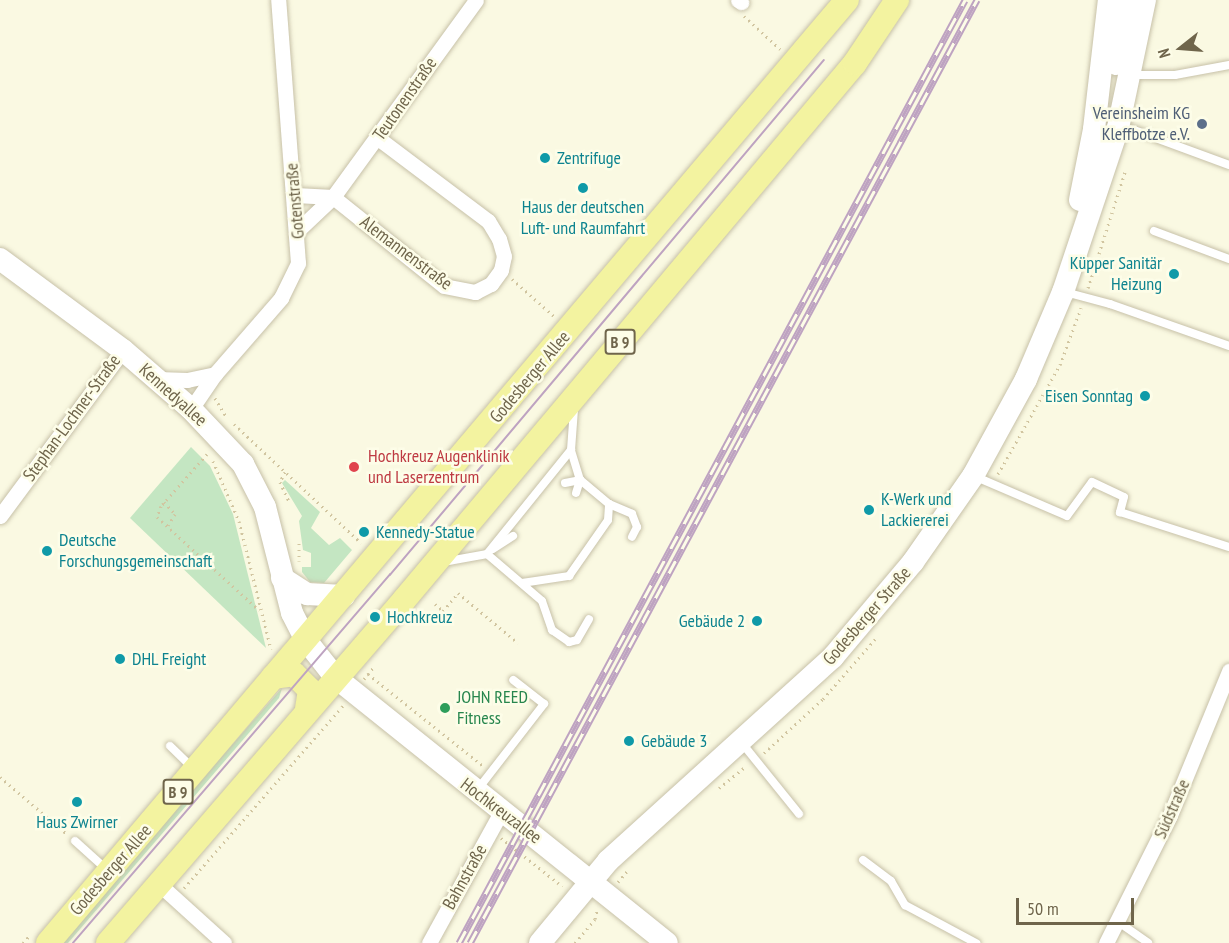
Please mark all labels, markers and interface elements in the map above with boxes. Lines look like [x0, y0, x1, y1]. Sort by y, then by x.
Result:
north arrow [1151, 18, 1211, 78]
text: N [1153, 46, 1175, 60]
street label: Teutonenstraße [368, 53, 442, 145]
place label: Vereinsheim KG Kleffbotze e.V. [1093, 103, 1190, 146]
marker: Vereinsheim KG Kleffbotze e.V. [1195, 117, 1209, 131]
place label: Zentrifuge [557, 147, 621, 169]
marker: Zentrifuge [538, 151, 552, 165]
street label: Gotenstraße [281, 162, 309, 240]
marker: Haus der deutschen Luft- und Raumfahrt [576, 181, 590, 195]
place label: Haus der deutschen Luft- und Raumfahrt [520, 197, 646, 240]
street label: Alemannenstraße [356, 211, 456, 295]
place label: Küpper Sanitär Heizung [1070, 253, 1162, 296]
marker: Küpper Sanitär Heizung [1167, 267, 1181, 281]
street label: Godesberger Allee [485, 327, 575, 427]
road number: B 9 [604, 329, 636, 355]
street label: Stephan-Lochner-Straße [19, 350, 125, 486]
street label: Kennedyallee [135, 359, 211, 431]
place label: Eisen Sonntag [1045, 385, 1133, 407]
marker: Eisen Sonntag [1138, 389, 1152, 403]
place label: Hochkreuz Augenklinik und Laserzentrum [368, 446, 511, 488]
marker: Hochkreuz Augenklinik und Laserzentrum [345, 458, 363, 476]
place label: K-Werk und Lackiererei [881, 489, 952, 532]
marker: K-Werk und Lackiererei [862, 503, 876, 517]
place label: Kennedy-Statue [376, 521, 475, 543]
marker: Kennedy-Statue [357, 525, 371, 539]
place label: Deutsche Forschungsgemeinschaft [59, 530, 212, 572]
marker: Deutsche Forschungsgemeinschaft [40, 544, 54, 558]
street label: Godesberger Straße [818, 562, 916, 670]
place label: Hochkreuz [387, 606, 452, 628]
marker: Hochkreuz [368, 610, 382, 624]
place label: Gebäude 2 [679, 610, 745, 632]
marker: Gebäude 2 [750, 614, 764, 628]
place label: DHL Freight [132, 648, 207, 670]
marker: DHL Freight [113, 652, 127, 666]
place label: JOHN REED Fitness [457, 687, 528, 730]
marker: JOHN REED Fitness [438, 701, 452, 715]
place label: Gebäude 3 [641, 730, 707, 752]
marker: Gebäude 3 [622, 734, 636, 748]
street label: Hochkreuzallee [456, 774, 546, 848]
street label: Südstraße [1149, 776, 1195, 842]
road number: B 9 [162, 779, 195, 805]
marker: Haus Zwirner [70, 795, 84, 809]
place label: Haus Zwirner [36, 811, 118, 833]
street label: Godesberger Allee [66, 820, 156, 920]
street label: Bahnstraße [438, 841, 492, 913]
scale bar [1019, 886, 1138, 924]
text: 50 m [1027, 897, 1059, 920]

